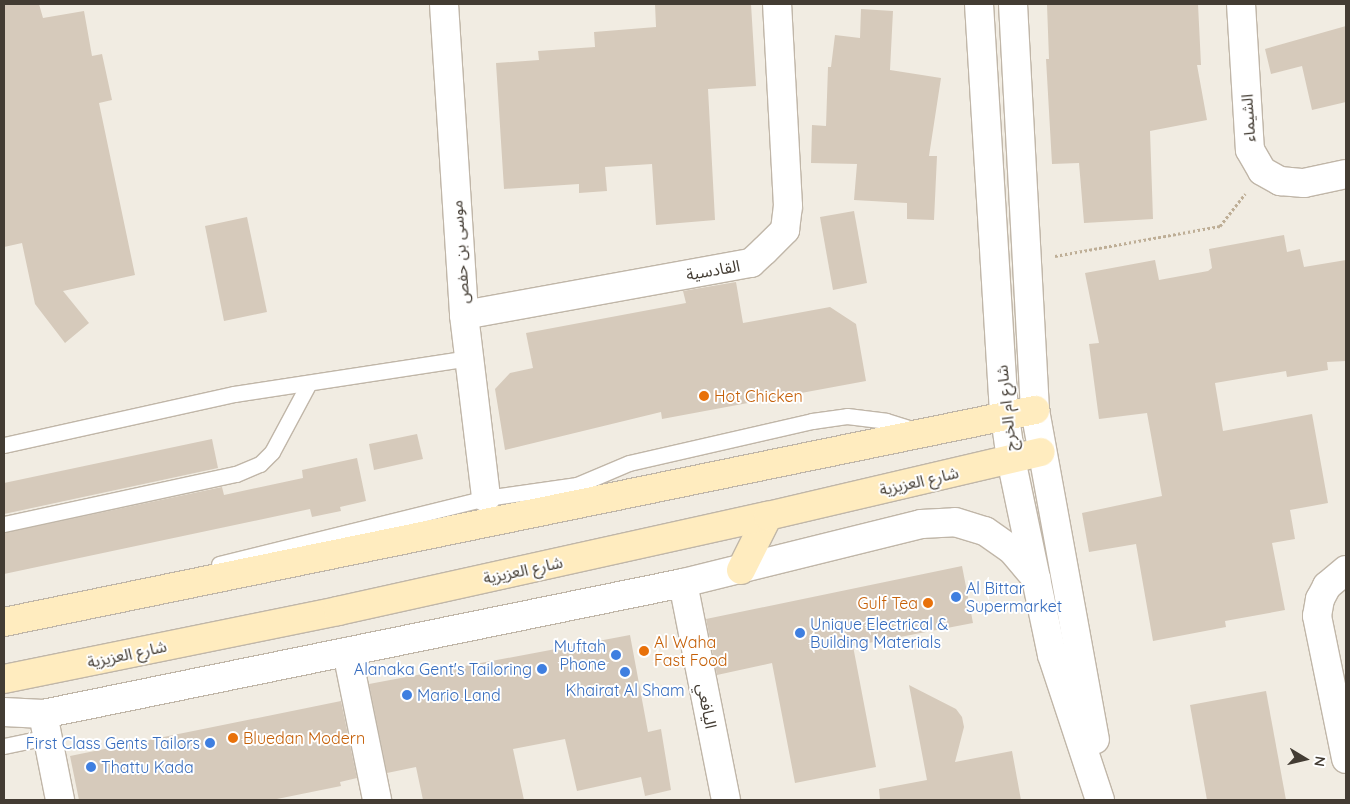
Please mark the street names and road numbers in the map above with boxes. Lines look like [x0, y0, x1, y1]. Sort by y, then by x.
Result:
street label: الشيماء [1237, 93, 1259, 143]
street label: موسى بن حفص [447, 199, 473, 305]
street label: القادسية [685, 256, 741, 284]
street label: شارع ام الخرج [992, 364, 1020, 452]
street label: شارع العزيزية [877, 463, 961, 499]
street label: شارع العزيزية [481, 552, 565, 588]
street label: شارع العزيزية [85, 636, 169, 672]
street label: اليافعي [693, 682, 721, 730]

